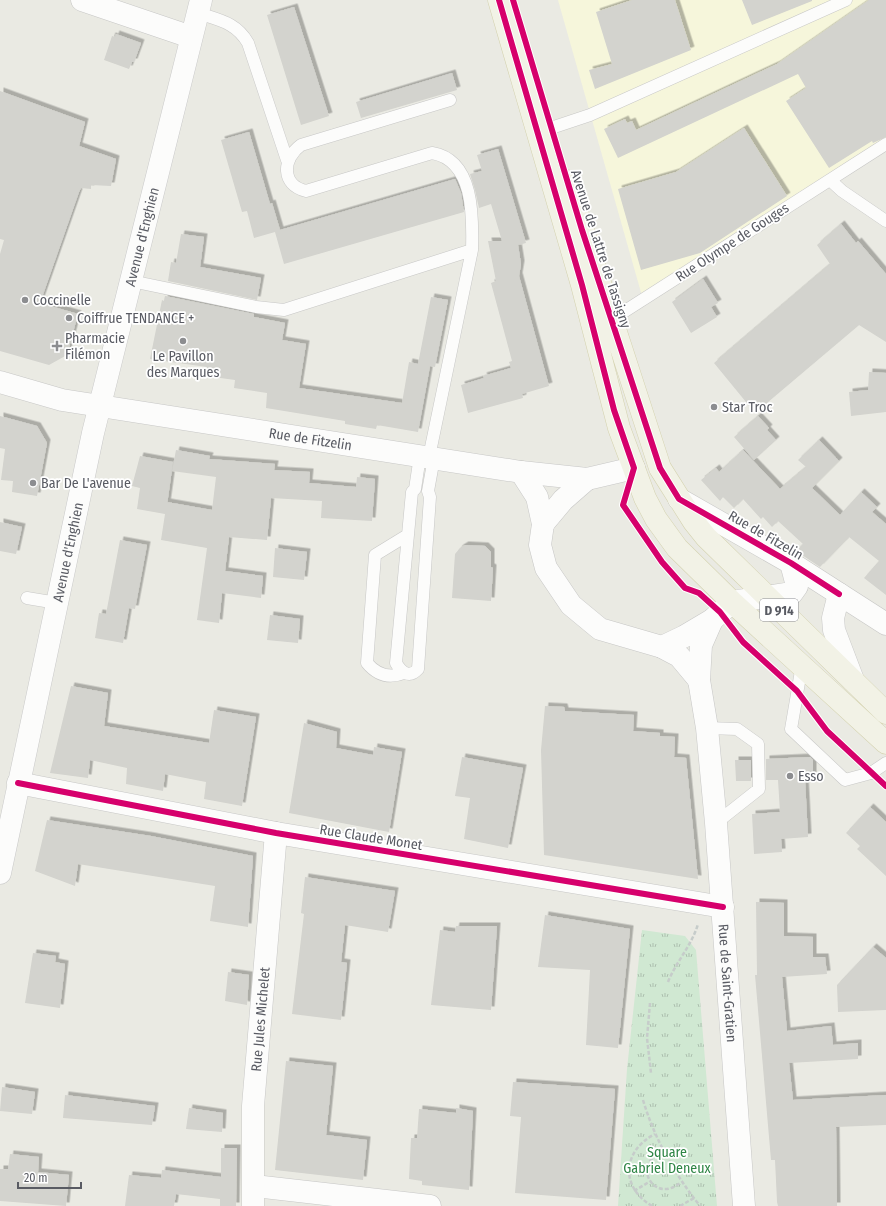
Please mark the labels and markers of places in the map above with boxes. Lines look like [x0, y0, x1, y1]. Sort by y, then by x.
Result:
place label: Coccinelle [33, 292, 91, 309]
marker: Coccinelle [20, 295, 30, 305]
place label: Coiffrue TENDANCE + [77, 310, 194, 327]
marker: Coiffrue TENDANCE + [64, 313, 74, 323]
place label: Pharmacie Filémon [65, 330, 125, 363]
marker: Le Pavillon des Marques [178, 336, 188, 346]
marker: Pharmacie Filémon [52, 341, 62, 351]
place label: Le Pavillon des Marques [147, 348, 219, 381]
place label: Star Troc [722, 399, 772, 416]
marker: Star Troc [709, 402, 719, 412]
place label: Bar De L'avenue [41, 475, 131, 492]
marker: Bar De L'avenue [28, 478, 38, 488]
place label: Esso [798, 768, 824, 785]
marker: Esso [785, 771, 795, 781]

